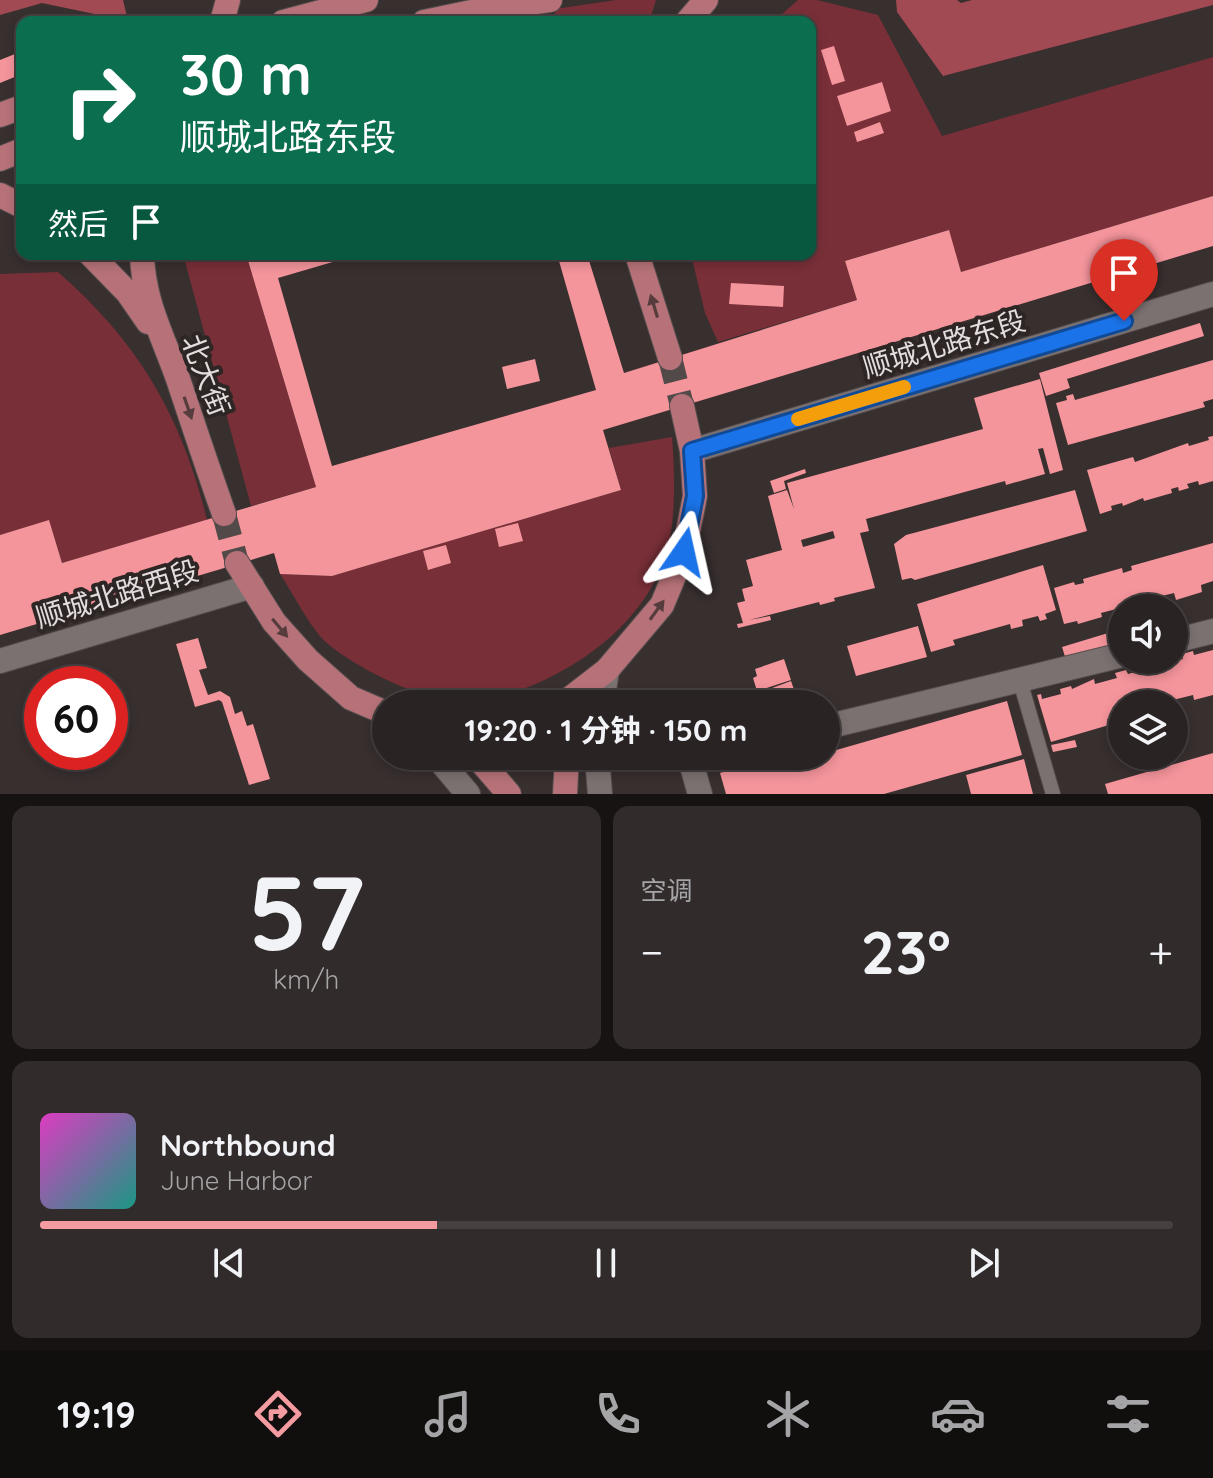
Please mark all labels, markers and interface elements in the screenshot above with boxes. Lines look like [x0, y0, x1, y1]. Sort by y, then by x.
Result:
text: 30 m [180, 39, 312, 109]
icon: right [48, 48, 152, 152]
text: 顺城北路东段 [180, 114, 396, 159]
icon: arrive [124, 200, 168, 244]
text: 然后 [48, 205, 108, 243]
pin [1090, 239, 1158, 321]
icon: arrive [1102, 251, 1146, 295]
one-way arrow [647, 294, 659, 318]
street label: 顺城北路东段 [858, 302, 1029, 385]
street label: 北大街 [175, 329, 238, 420]
one-way arrow [182, 397, 194, 421]
position arrow [642, 510, 726, 594]
street label: 顺城北路西段 [31, 552, 202, 635]
map controls [1108, 594, 1188, 770]
button: sound [1108, 594, 1188, 674]
one-way arrow [648, 600, 664, 620]
one-way arrow [271, 618, 288, 638]
speed limit sign: 60 [24, 666, 128, 770]
button: layers [1108, 690, 1188, 770]
text: 19:20 · 1 分钟 · 150 m [465, 711, 747, 749]
text: 57 [248, 846, 365, 976]
text: 空调 [641, 874, 693, 907]
text: 23° [861, 914, 951, 989]
text: − [641, 924, 663, 979]
text: + [1148, 924, 1173, 979]
text: km/h [273, 963, 339, 996]
text: Northbound [160, 1126, 336, 1164]
text: June Harbor [160, 1164, 312, 1197]
icon: previous [207, 1241, 251, 1285]
icon: pause [584, 1241, 628, 1285]
icon: next [962, 1241, 1006, 1285]
icon: directions [250, 1386, 306, 1442]
icon: music [420, 1386, 476, 1442]
icon: phone [590, 1386, 646, 1442]
icon: climate [760, 1386, 816, 1442]
icon: car [930, 1386, 986, 1442]
icon: filters [1100, 1386, 1156, 1442]
text: 19:19 [57, 1392, 136, 1437]

